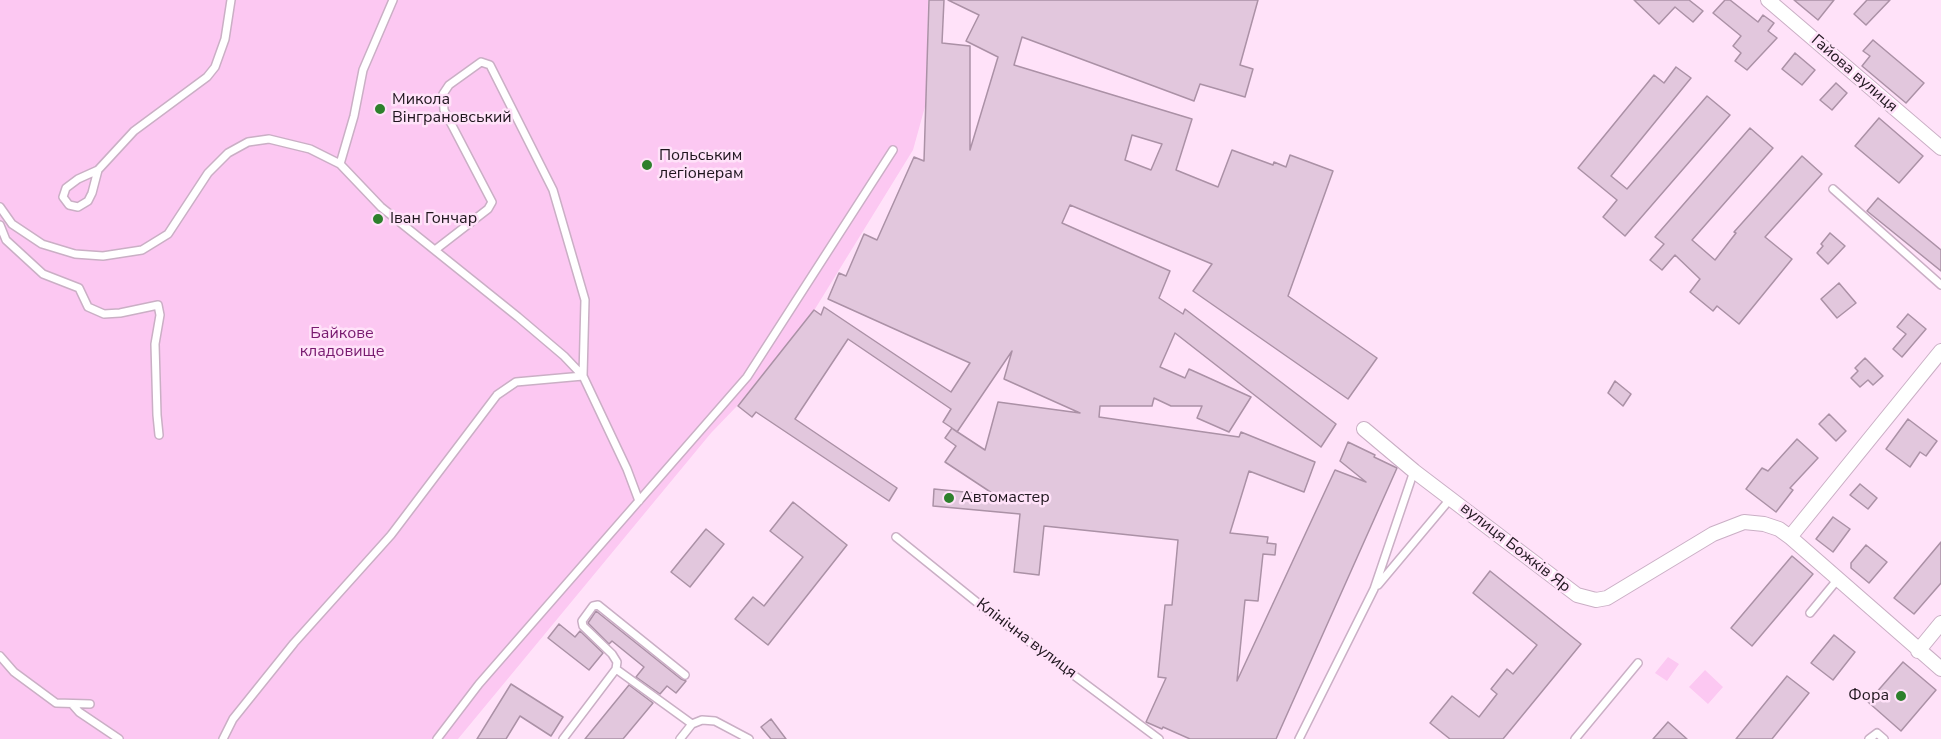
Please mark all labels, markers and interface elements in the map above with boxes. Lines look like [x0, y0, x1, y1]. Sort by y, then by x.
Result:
street label: Гайова вулиця [1807, 31, 1901, 117]
place label: Микола Вінграновський [392, 90, 512, 128]
marker: Микола Вінграновський [373, 102, 387, 116]
place label: Польським легіонерам [659, 146, 743, 184]
marker: Польським легіонерам [640, 158, 654, 172]
place label: Іван Гончар [390, 209, 477, 229]
marker: Іван Гончар [371, 212, 385, 226]
park label: Байкове кладовище [300, 324, 384, 362]
place label: Автомастер [961, 488, 1050, 508]
marker: Автомастер [942, 491, 956, 505]
street label: вулиця Божків Яр [1456, 499, 1574, 597]
street label: Клінічна вулиця [972, 595, 1080, 683]
place label: Фора [1848, 686, 1889, 706]
marker: Фора [1894, 689, 1908, 703]

